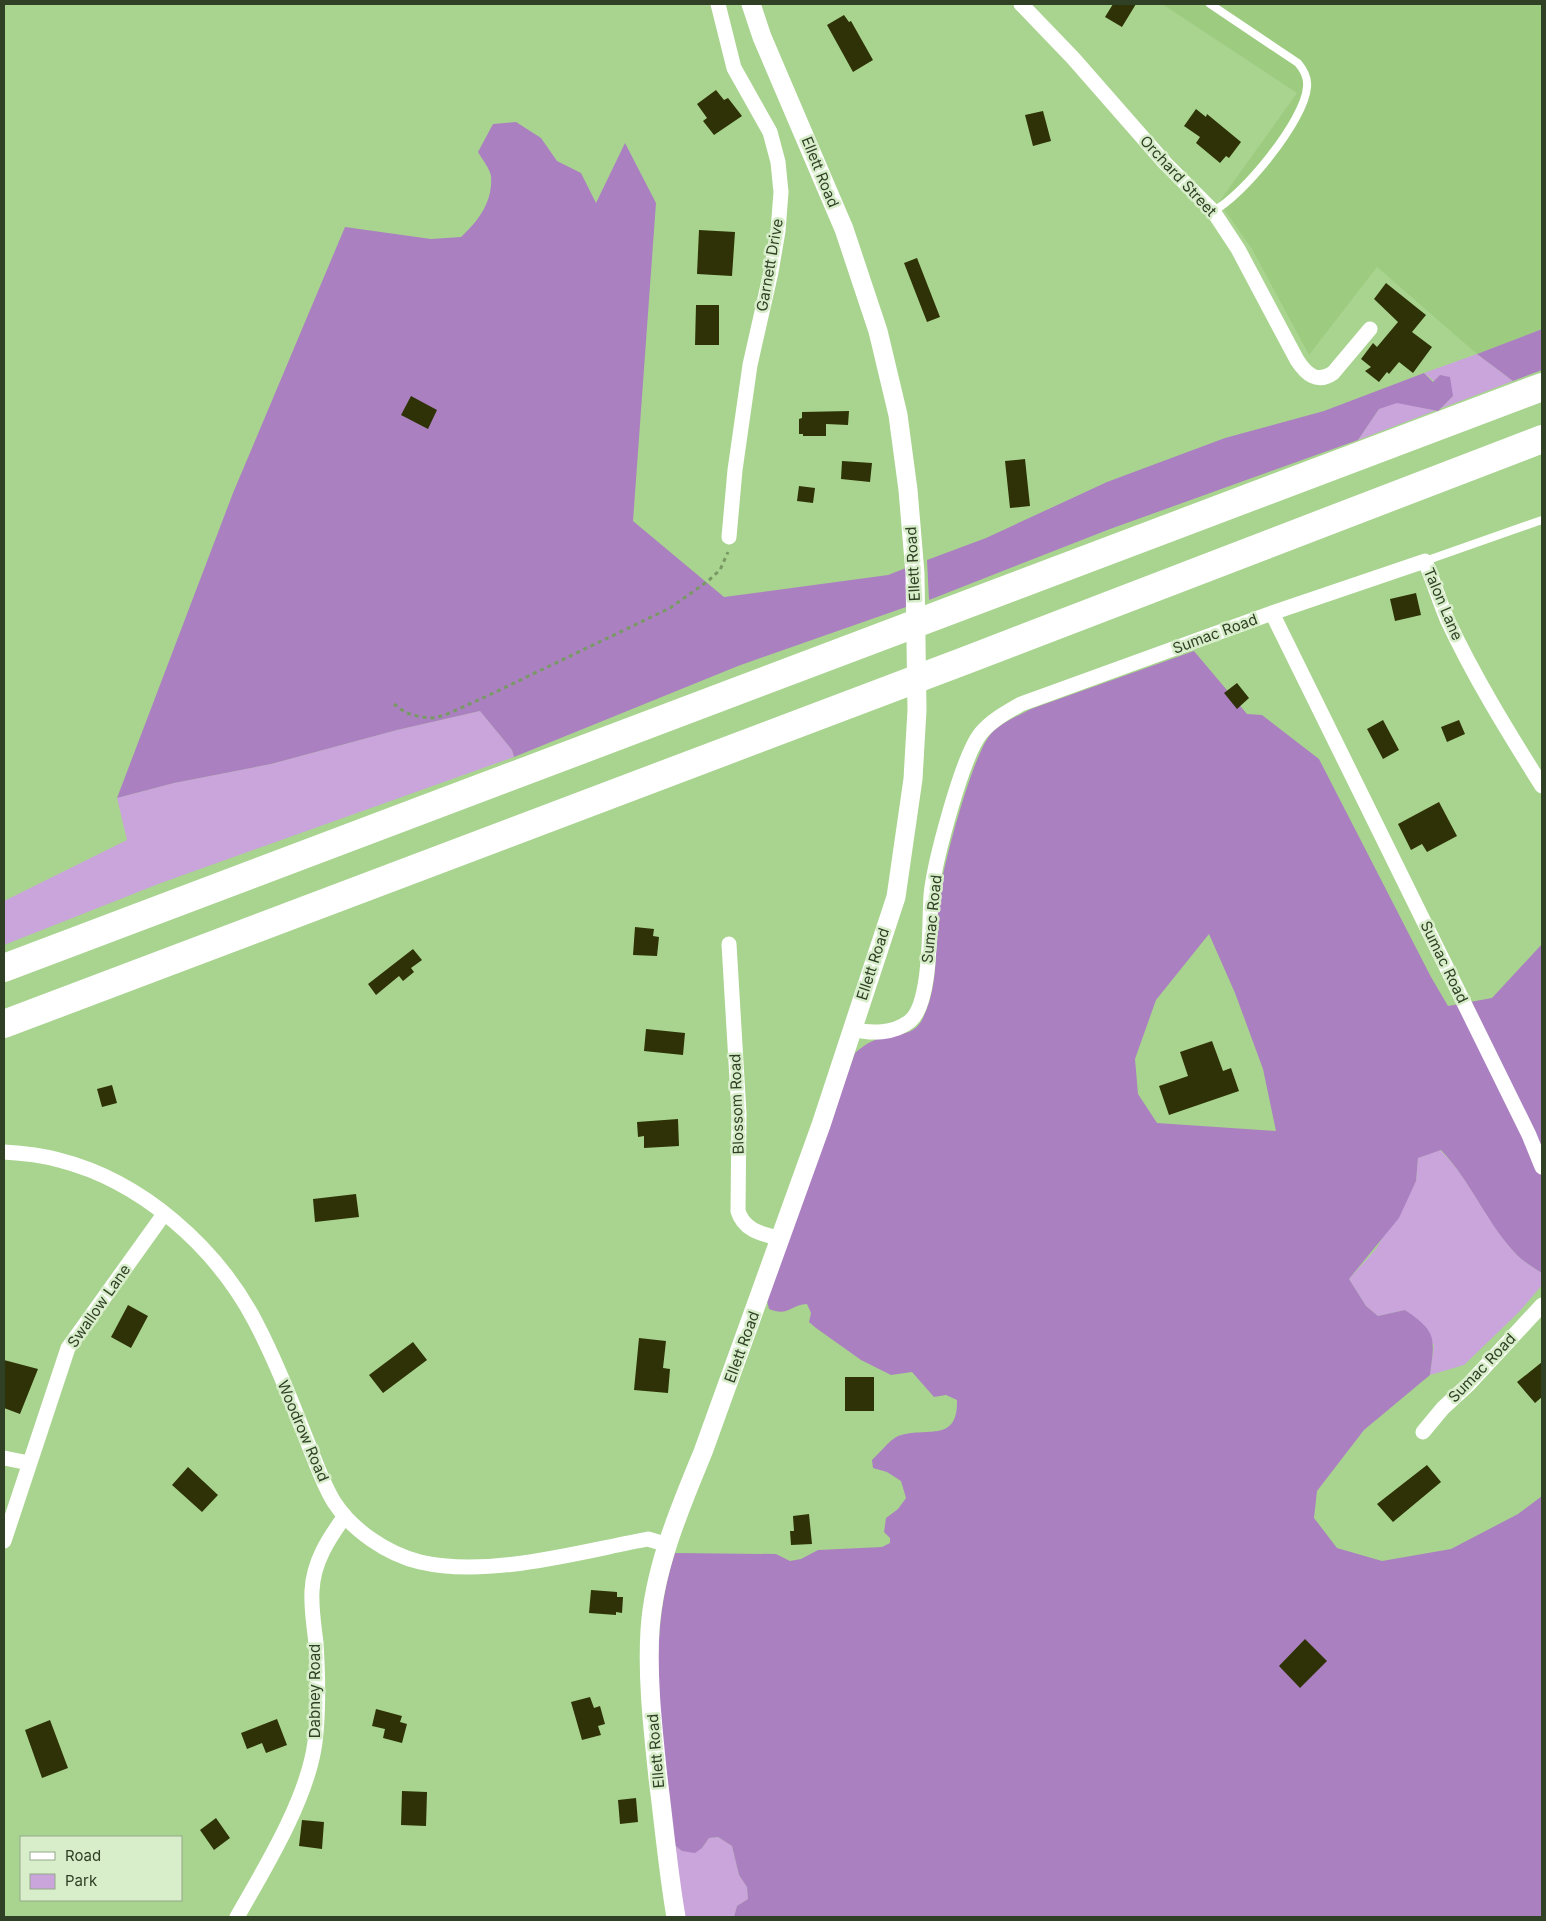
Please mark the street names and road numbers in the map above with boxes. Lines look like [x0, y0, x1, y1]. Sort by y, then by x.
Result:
street label: Orchard Street [1136, 131, 1221, 220]
street label: Ellett Road [798, 134, 843, 210]
street label: Garnett Drive [752, 217, 787, 313]
street label: Ellett Road [901, 526, 924, 602]
street label: Talon Lane [1420, 565, 1467, 643]
street label: Sumac Road [1170, 609, 1260, 658]
street label: Sumac Road [917, 874, 946, 964]
street label: Sumac Road [1416, 918, 1473, 1006]
street label: Ellett Road [852, 925, 893, 1002]
street label: Blossom Road [725, 1053, 748, 1155]
street label: Swallow Lane [63, 1260, 134, 1351]
street label: Ellett Road [720, 1308, 763, 1385]
street label: Sumac Road [1444, 1329, 1519, 1406]
street label: Woodrow Road [274, 1377, 333, 1484]
street label: Dabney Road [305, 1644, 324, 1738]
street label: Ellett Road [643, 1713, 668, 1789]

